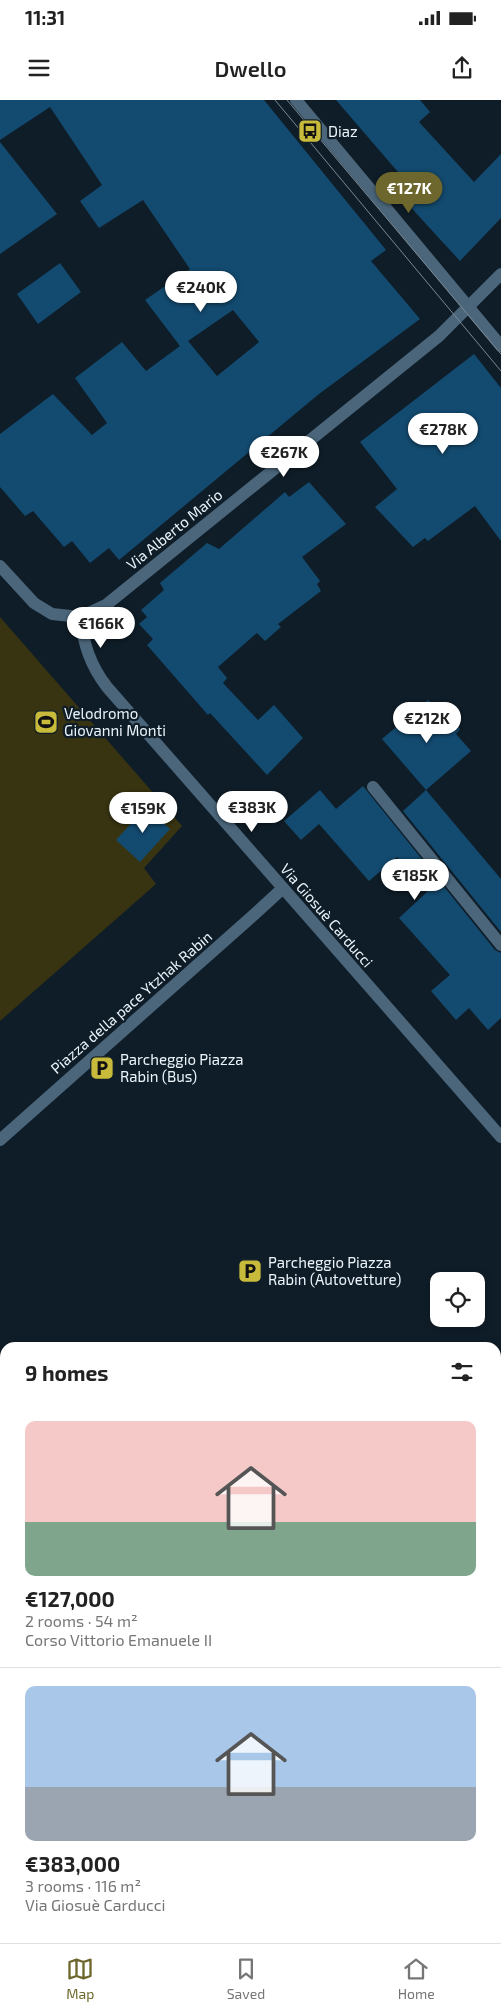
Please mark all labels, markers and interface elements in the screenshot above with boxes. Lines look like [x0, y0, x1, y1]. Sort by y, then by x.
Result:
text: 11:31 [25, 6, 65, 29]
icon: menu [25, 54, 53, 82]
icon: share [448, 54, 476, 82]
text: Dwello [215, 55, 286, 81]
bus stop icon: Diaz [297, 118, 323, 144]
place label: Diaz [328, 122, 358, 140]
pin: €127K [374, 172, 444, 214]
text: €127K [386, 178, 432, 197]
pin: €240K [166, 270, 236, 313]
text: €240K [176, 277, 226, 296]
pin: €278K [408, 412, 478, 455]
text: €278K [419, 419, 467, 438]
pin: €267K [249, 436, 319, 478]
text: €267K [260, 442, 308, 461]
street label: Via Alberto Mario [123, 485, 225, 573]
pin: €166K [66, 606, 136, 649]
text: €166K [78, 613, 124, 632]
pin: €212K [392, 702, 462, 744]
place label: Velodromo Giovanni Monti [64, 704, 166, 739]
text: €212K [404, 708, 450, 727]
sports icon: Velodromo Giovanni Monti [33, 709, 59, 735]
pin: €383K [217, 790, 287, 833]
pin: €159K [108, 792, 178, 834]
text: €383K [228, 797, 276, 816]
text: €159K [120, 798, 166, 817]
pin: €185K [380, 858, 450, 901]
street label: Via Giosuè Carducci [277, 859, 377, 971]
text: €185K [392, 865, 438, 884]
street label: Piazza della pace Ytzhak Rabin [47, 927, 215, 1077]
place label: Parcheggio Piazza Rabin (Bus) [120, 1050, 244, 1085]
parking icon: Parcheggio Piazza Rabin (Bus) [89, 1055, 115, 1081]
place label: Parcheggio Piazza Rabin (Autovetture) [268, 1253, 401, 1288]
parking icon: Parcheggio Piazza Rabin (Autovetture) [237, 1258, 263, 1284]
map controls [430, 1272, 485, 1327]
button: locate [430, 1272, 485, 1327]
icon: filters [448, 1358, 476, 1386]
text: 9 homes [25, 1360, 108, 1385]
icon: home [206, 1453, 296, 1543]
text: €127,000 [25, 1586, 115, 1611]
text: 2 rooms · 54 m² [25, 1611, 138, 1630]
text: Corso Vittorio Emanuele II [25, 1630, 212, 1649]
icon: home [206, 1719, 296, 1809]
text: €383,000 [25, 1851, 120, 1876]
text: 3 rooms · 116 m² [25, 1876, 141, 1895]
text: Via Giosuè Carducci [25, 1895, 166, 1914]
tab: Map [66, 1955, 94, 2002]
tab: Saved [227, 1955, 265, 2002]
tab: Home [398, 1955, 435, 2002]

